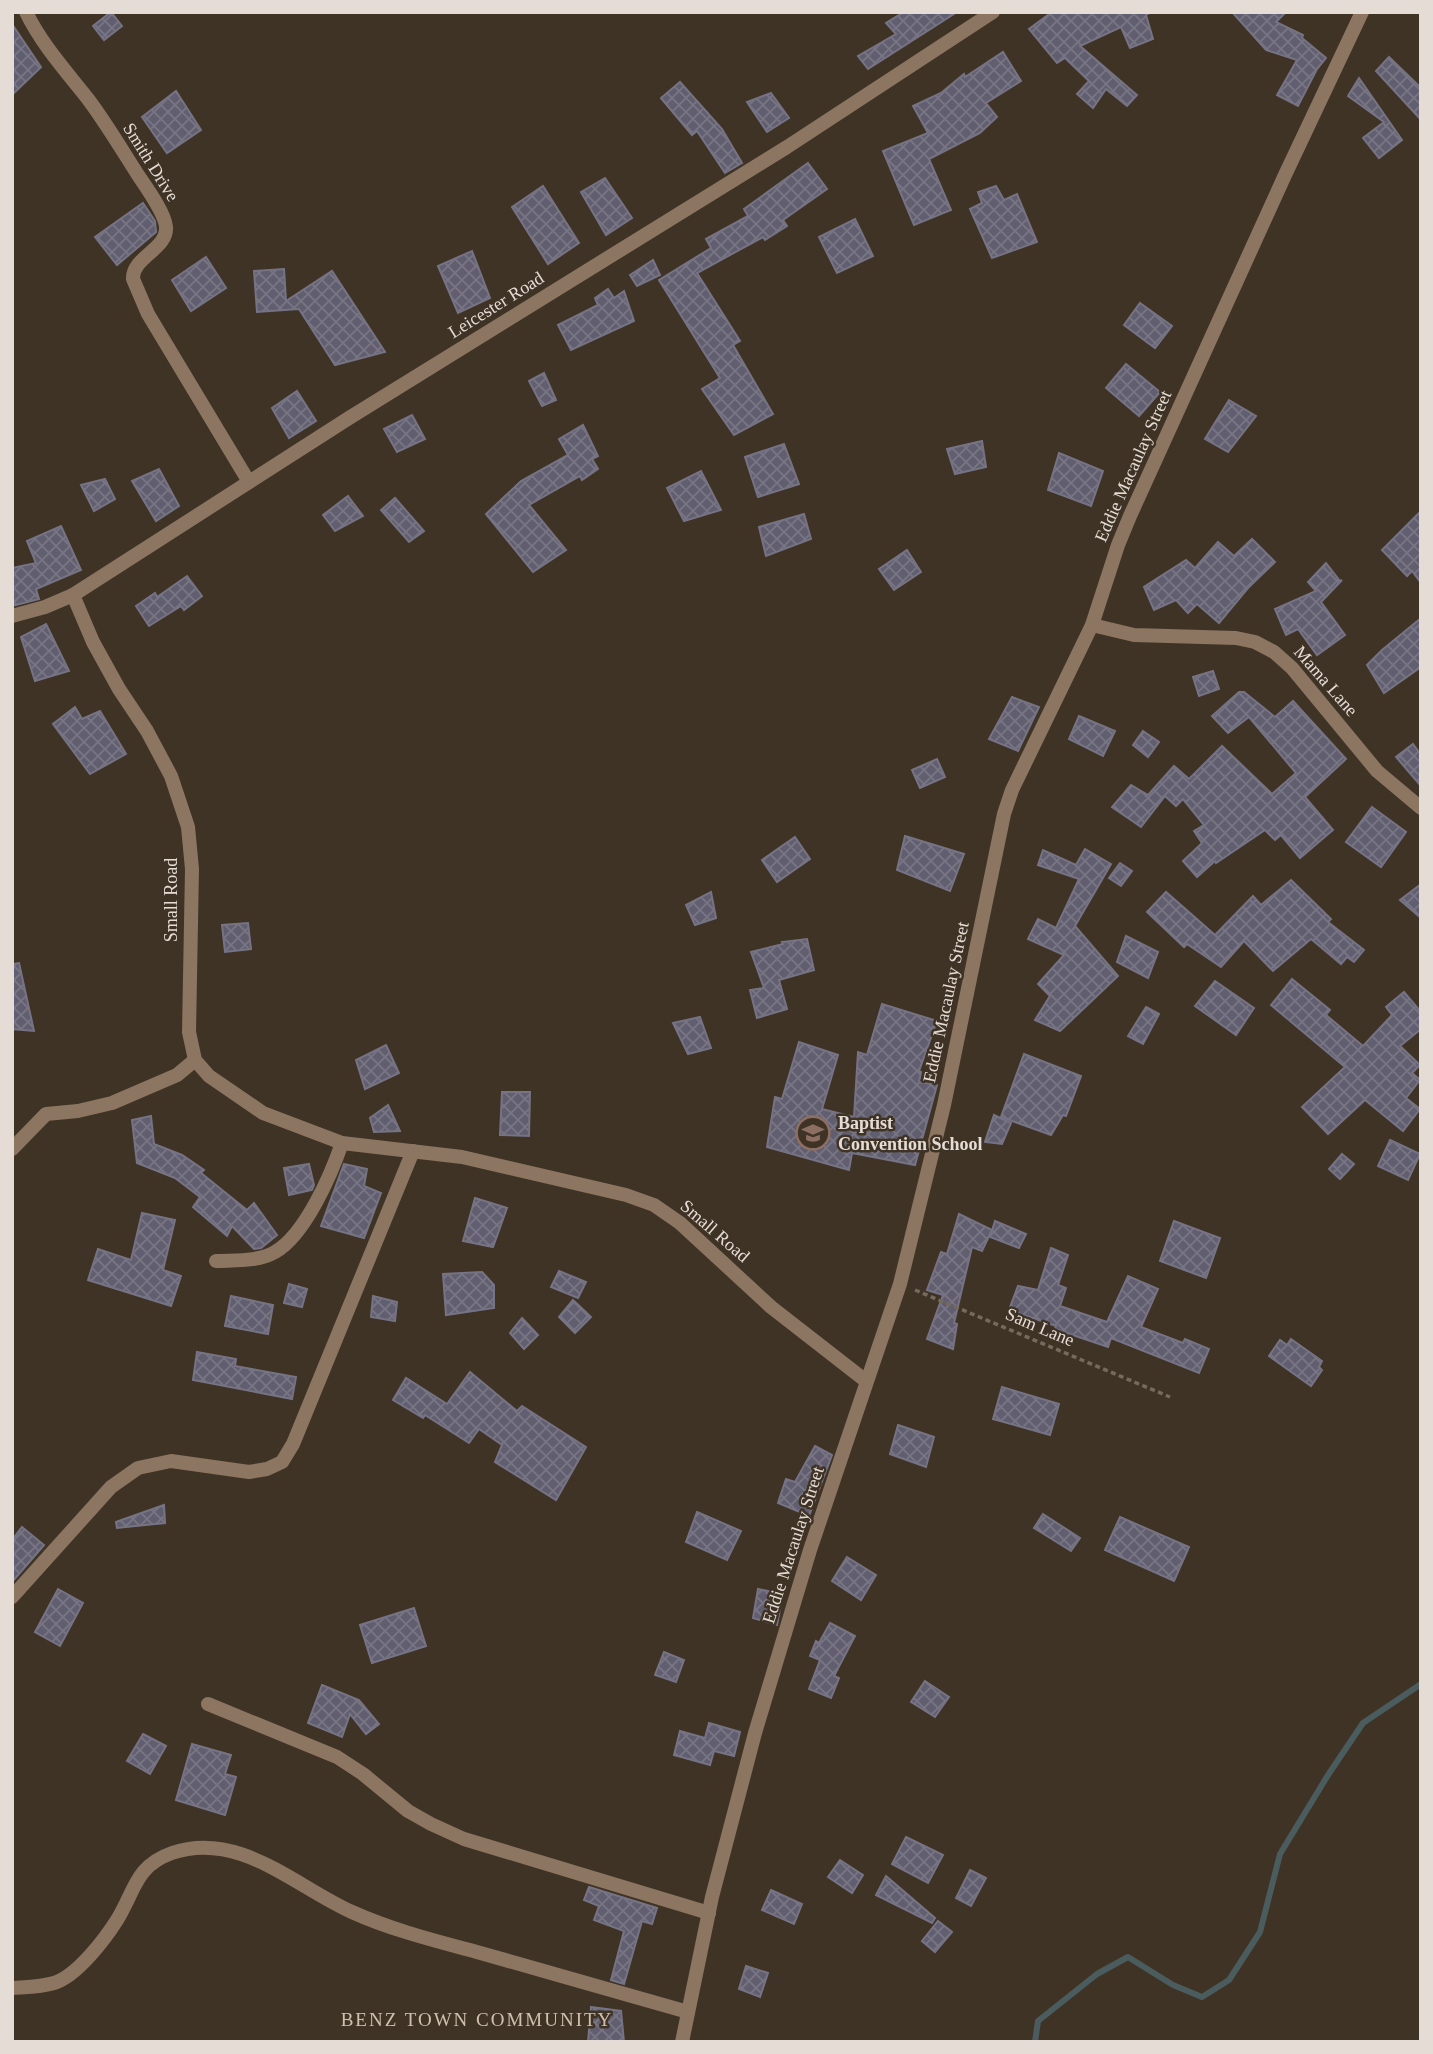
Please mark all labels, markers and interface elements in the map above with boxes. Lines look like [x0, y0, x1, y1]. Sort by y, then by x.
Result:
street label: Smith Drive [119, 119, 183, 205]
street label: Leicester Road [445, 268, 547, 342]
street label: Eddie Macaulay Street [1091, 387, 1175, 545]
street label: Mama Lane [1290, 642, 1362, 720]
street label: Small Road [161, 858, 181, 942]
street label: Eddie Macaulay Street [919, 920, 973, 1084]
place label: Baptist Convention School [838, 1113, 983, 1154]
school or university icon: Baptist Convention School [794, 1114, 832, 1152]
street label: Small Road [677, 1196, 753, 1266]
street label: Sam Lane [1003, 1304, 1077, 1350]
street label: Eddie Macaulay Street [758, 1464, 828, 1626]
district label: BENZ TOWN COMMUNITY [341, 2009, 613, 2030]

